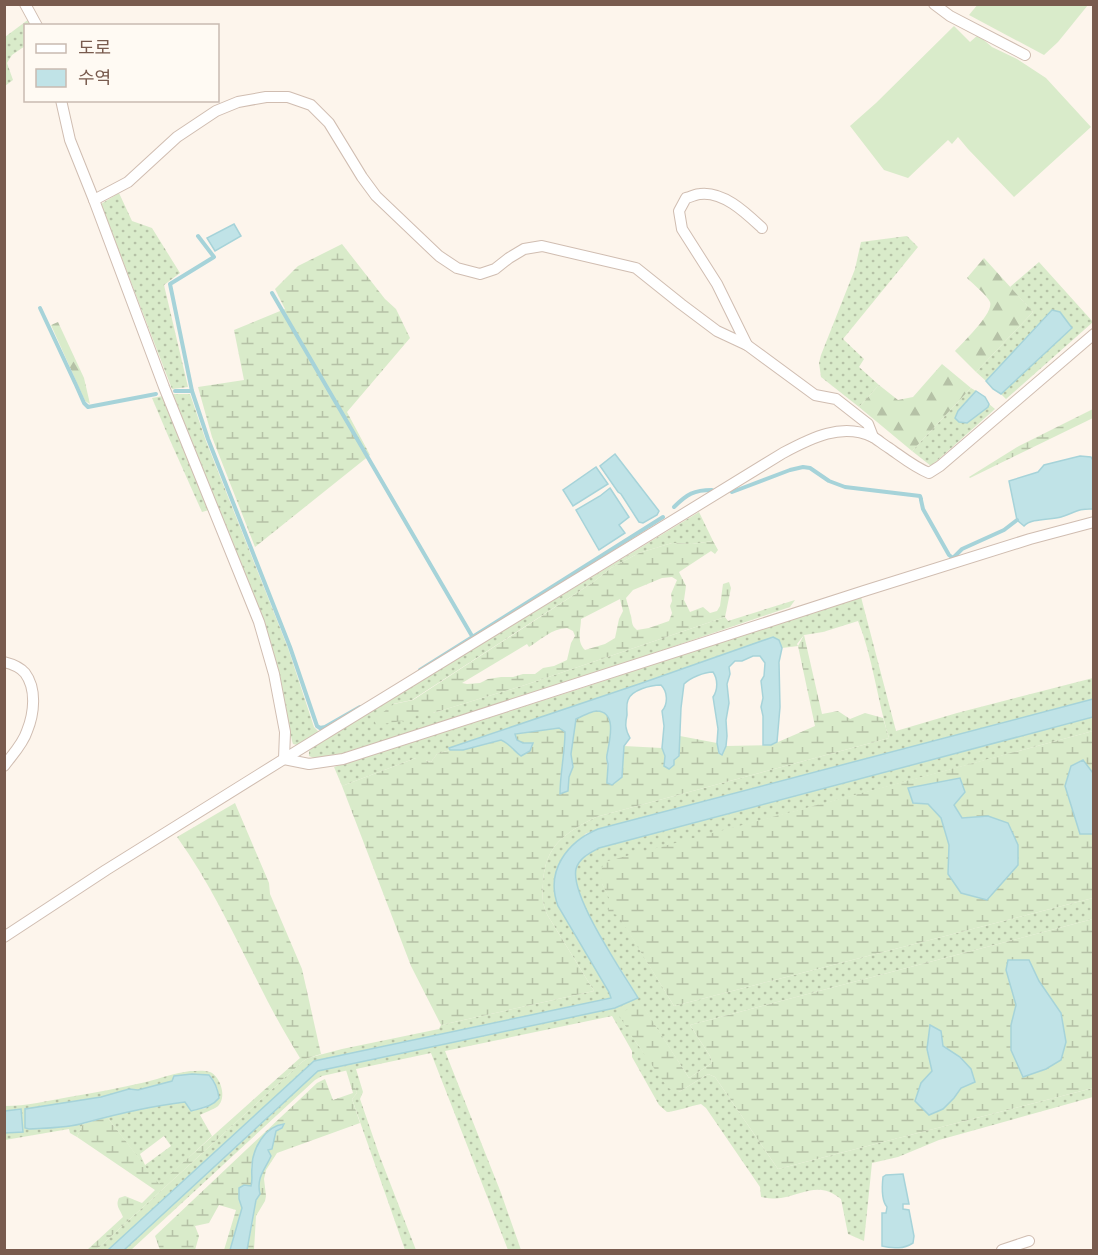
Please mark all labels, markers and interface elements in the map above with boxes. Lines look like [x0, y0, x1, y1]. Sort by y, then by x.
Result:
legend [24, 24, 219, 102]
text: 도로 [78, 37, 111, 59]
text: 수역 [78, 67, 111, 89]

